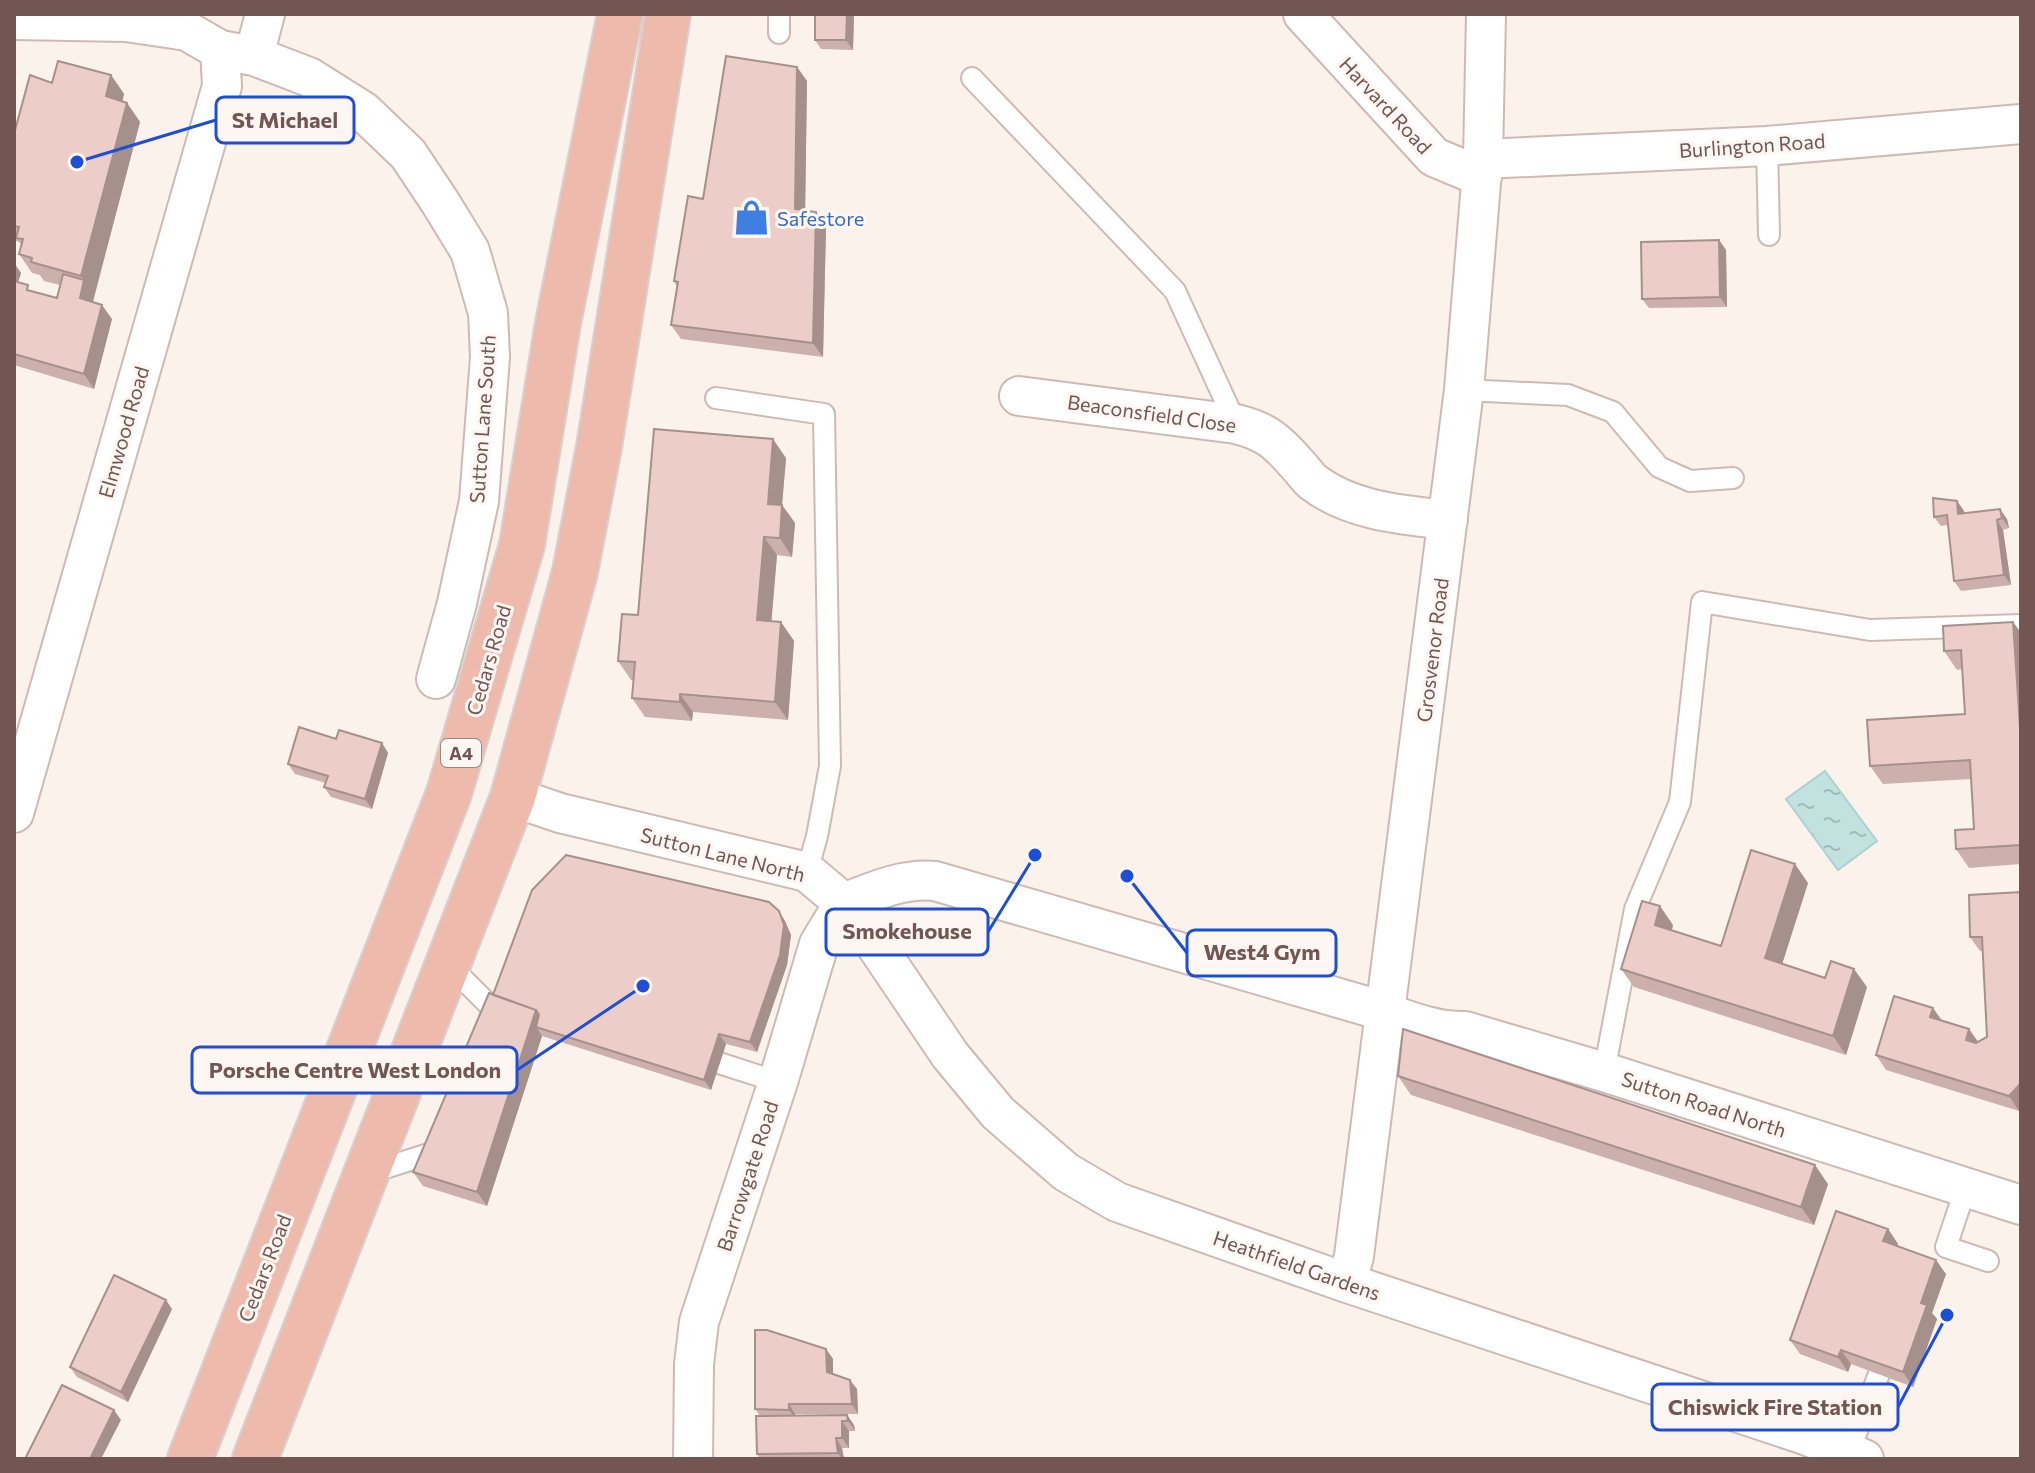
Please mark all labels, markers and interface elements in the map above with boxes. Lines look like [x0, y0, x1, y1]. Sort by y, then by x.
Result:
street label: Harvard Road [1335, 52, 1437, 158]
callout: St Michael [216, 97, 354, 143]
text: St Michael [232, 106, 338, 133]
street label: Burlington Road [1678, 128, 1826, 162]
shop icon: Safestore [732, 199, 770, 237]
place label: Safestore [777, 206, 864, 230]
street label: Sutton Lane South [464, 334, 500, 504]
street label: Elmwood Road [93, 363, 153, 501]
street label: Beaconsfield Close [1066, 389, 1238, 437]
street label: Grosvenor Road [1411, 576, 1453, 724]
street label: Cedars Road [461, 602, 515, 718]
road number: A4 [441, 739, 481, 767]
street label: Sutton Lane North [638, 822, 808, 886]
callout: Smokehouse [826, 909, 988, 955]
text: Smokehouse [842, 917, 972, 944]
callout: West4 Gym [1187, 930, 1336, 976]
text: West4 Gym [1204, 938, 1320, 965]
callout: Porsche Centre West London [192, 1047, 517, 1093]
text: Porsche Centre West London [209, 1056, 501, 1083]
street label: Sutton Road North [1619, 1066, 1789, 1142]
street label: Barrowgate Road [711, 1098, 783, 1254]
street label: Cedars Road [232, 1211, 296, 1325]
street label: Heathfield Gardens [1210, 1225, 1384, 1305]
callout: Chiswick Fire Station [1652, 1384, 1898, 1430]
text: Chiswick Fire Station [1668, 1393, 1882, 1420]

